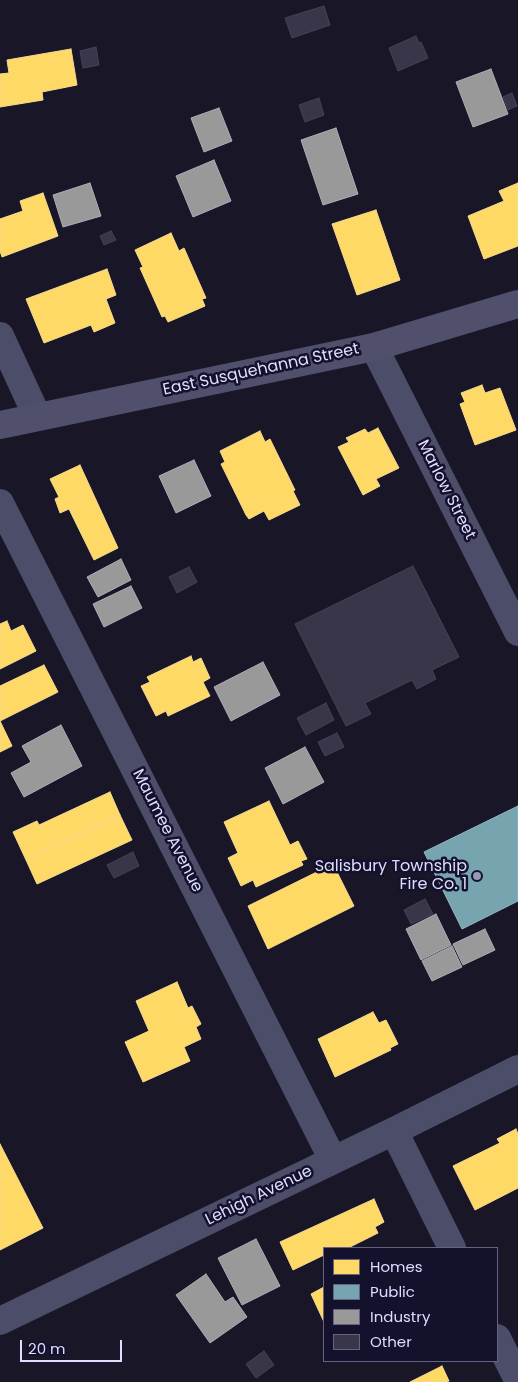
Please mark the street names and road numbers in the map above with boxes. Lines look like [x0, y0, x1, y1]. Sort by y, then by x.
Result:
street label: East Susquehanna Street [161, 340, 361, 400]
street label: Marlow Street [413, 437, 479, 543]
street label: Maumee Avenue [128, 766, 206, 896]
street label: Lehigh Avenue [202, 1162, 316, 1230]

